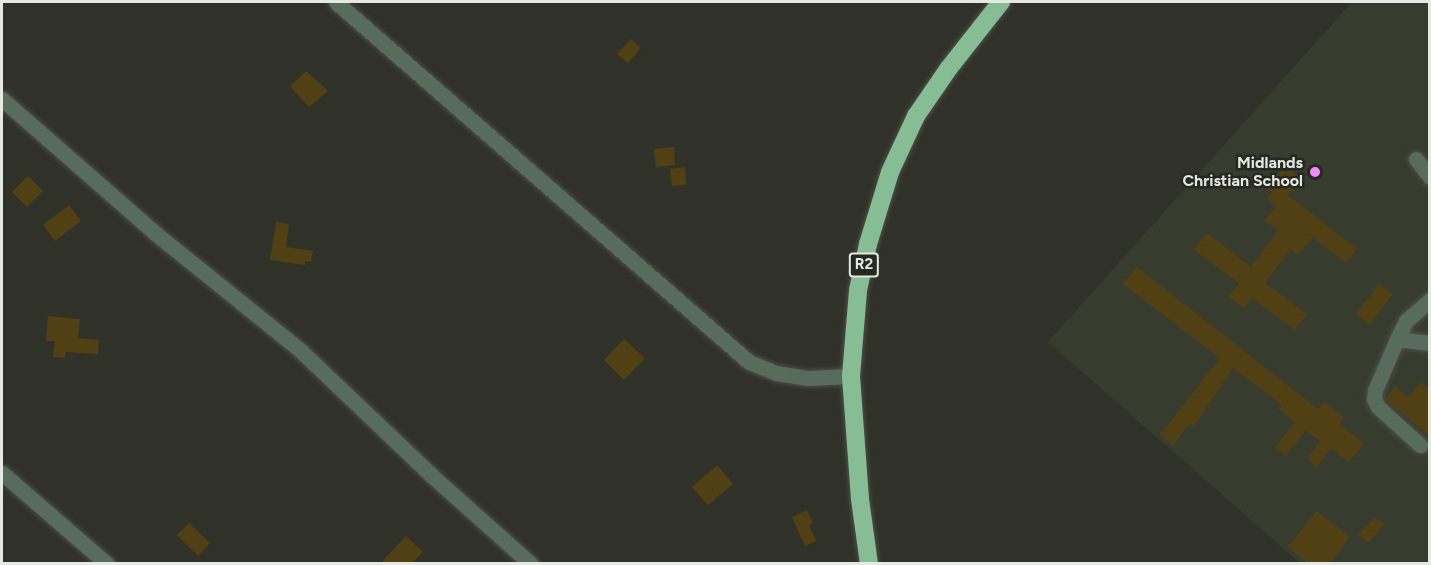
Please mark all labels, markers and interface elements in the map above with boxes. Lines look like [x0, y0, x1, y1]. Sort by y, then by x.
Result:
place label: Midlands Christian School [1182, 153, 1303, 191]
marker: Midlands Christian School [1308, 165, 1322, 179]
road number: R2 [848, 253, 880, 277]

